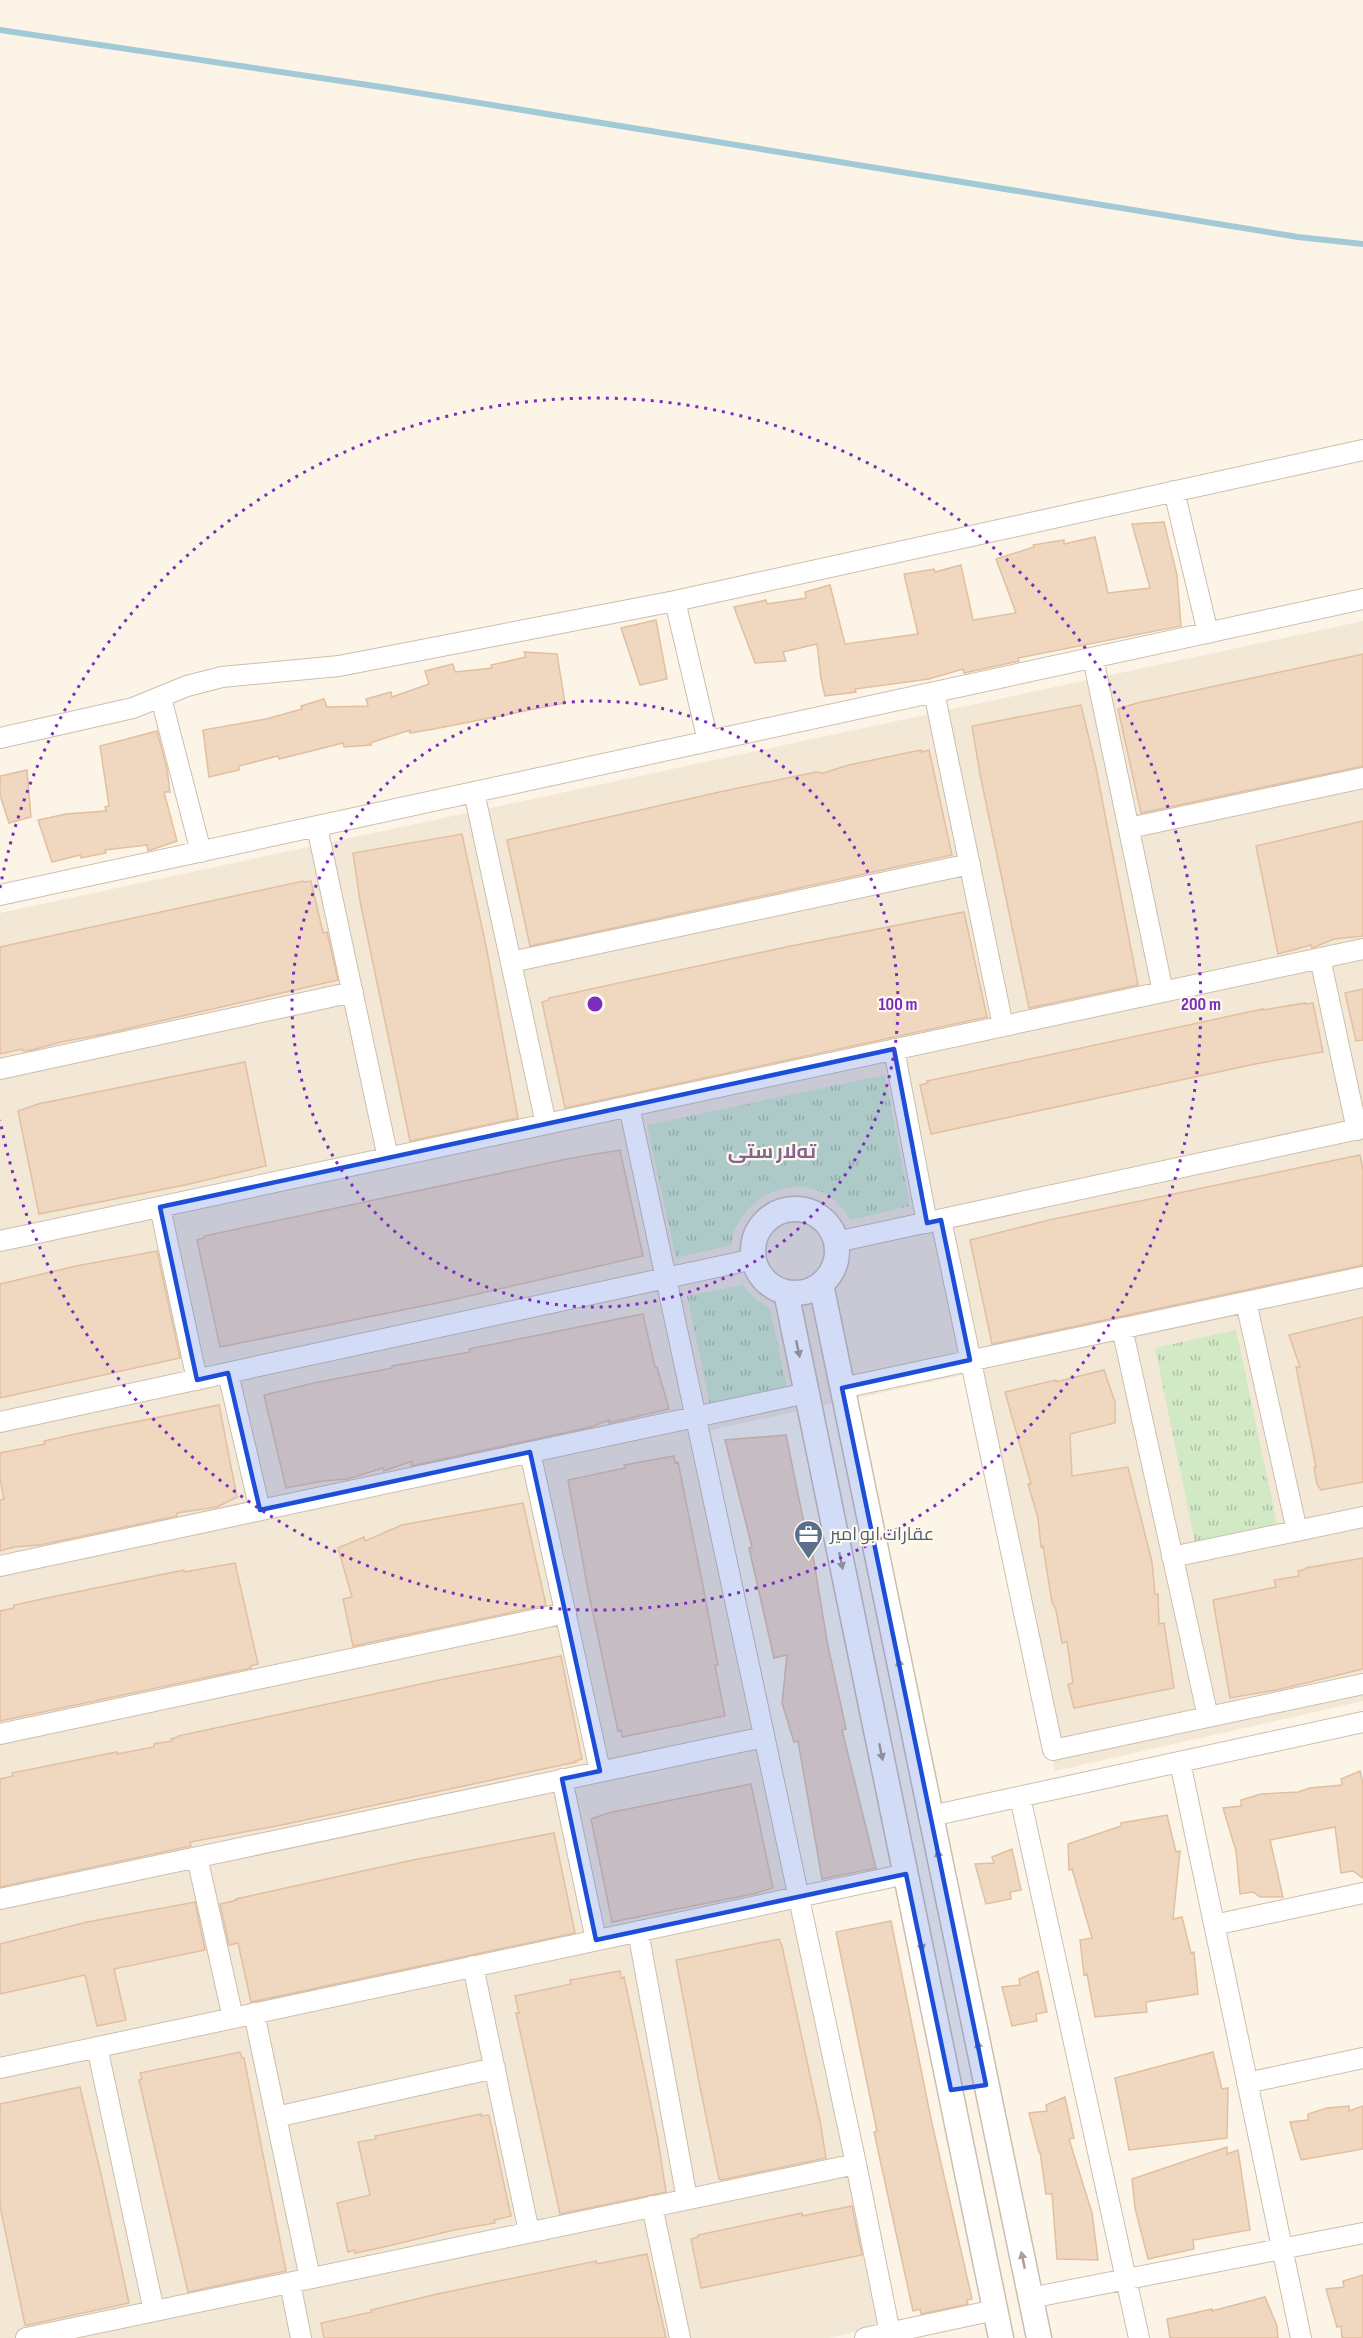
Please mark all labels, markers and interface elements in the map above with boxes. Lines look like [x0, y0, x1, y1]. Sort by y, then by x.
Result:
centre of rings [585, 994, 605, 1014]
text: 100 m [879, 994, 918, 1015]
text: 200 m [1181, 994, 1221, 1015]
district label: ته‌لار ستی [728, 1140, 817, 1164]
one-way arrow [793, 1340, 803, 1359]
office icon: عقارات ابو امير [793, 1518, 825, 1560]
place label: عقارات ابو امير [829, 1524, 934, 1545]
one-way arrow [837, 1552, 847, 1570]
one-way arrow [895, 1657, 904, 1676]
one-way arrow [877, 1742, 886, 1761]
one-way arrow [934, 1848, 944, 1867]
one-way arrow [917, 1933, 926, 1952]
one-way arrow [974, 2039, 983, 2058]
one-way arrow [1017, 2251, 1027, 2269]

